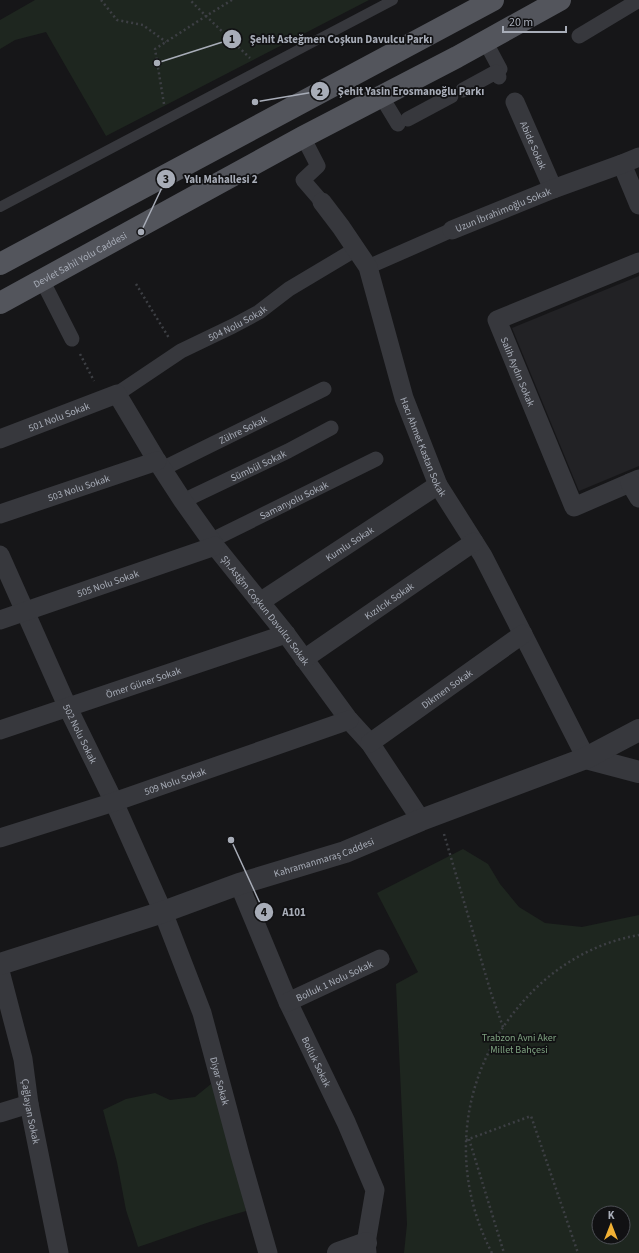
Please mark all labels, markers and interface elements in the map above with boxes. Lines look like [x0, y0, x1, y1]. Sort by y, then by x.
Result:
scale bar [503, 8, 566, 34]
text: 20 m [509, 14, 533, 31]
callout: Şehit Asteğmen Coşkun Davulcu Parkı [222, 28, 441, 51]
text: 1 [229, 31, 235, 48]
text: Şehit Asteğmen Coşkun Davulcu Parkı [250, 32, 432, 47]
callout: Şehit Yasin Erosmanoğlu Parkı [310, 80, 492, 103]
text: 2 [317, 84, 323, 101]
text: Şehit Yasin Erosmanoğlu Parkı [338, 84, 484, 99]
street label: Abide Sokak [516, 119, 550, 172]
callout: Yalı Mahallesi 2 [156, 168, 265, 191]
text: 3 [163, 171, 169, 188]
text: Yalı Mahallesi 2 [183, 172, 258, 187]
street label: Uzun İbrahimoğlu Sokak [453, 184, 553, 236]
street label: Devlet Sahil Yolu Caddesi [31, 229, 130, 291]
street label: 504 Nolu Sokak [206, 302, 270, 345]
street label: Salih Aydın Sokak [497, 335, 538, 409]
street label: Hacı Ahmet Kastan Sokak [396, 395, 450, 500]
street label: 501 Nolu Sokak [27, 399, 92, 435]
street label: Zühre Sokak [217, 412, 270, 448]
street label: Sümbül Sokak [228, 447, 289, 485]
street label: 503 Nolu Sokak [46, 471, 112, 505]
street label: Samanyolu Sokak [257, 478, 331, 523]
street label: Kumlu Sokak [323, 523, 377, 565]
street label: Şh.Astğm Coşkun Davulcu Sokak [217, 553, 313, 668]
street label: 505 Nolu Sokak [75, 567, 141, 601]
street label: Kızılcık Sokak [362, 579, 417, 623]
street label: Ömer Güner Sokak [104, 664, 183, 702]
street label: Dikmen Sokak [419, 666, 476, 712]
street label: 502 Nolu Sokak [59, 702, 100, 766]
street label: 509 Nolu Sokak [142, 764, 208, 799]
street label: Kahramanmaraş Caddesi [272, 835, 376, 881]
callout: A101 [254, 901, 314, 924]
text: 4 [261, 904, 268, 921]
text: A101 [281, 905, 306, 920]
street label: Bolluk 1 Nolu Sokak [294, 957, 375, 1005]
park label: Trabzon Avni Aker Millet Bahçesi [482, 1031, 557, 1057]
street label: Bolluk Sokak [298, 1034, 334, 1090]
street label: Diyar Sokak [206, 1055, 232, 1107]
street label: Çağlayan Sokak [18, 1078, 43, 1146]
north arrow [591, 1205, 631, 1245]
text: K [608, 1208, 615, 1223]

